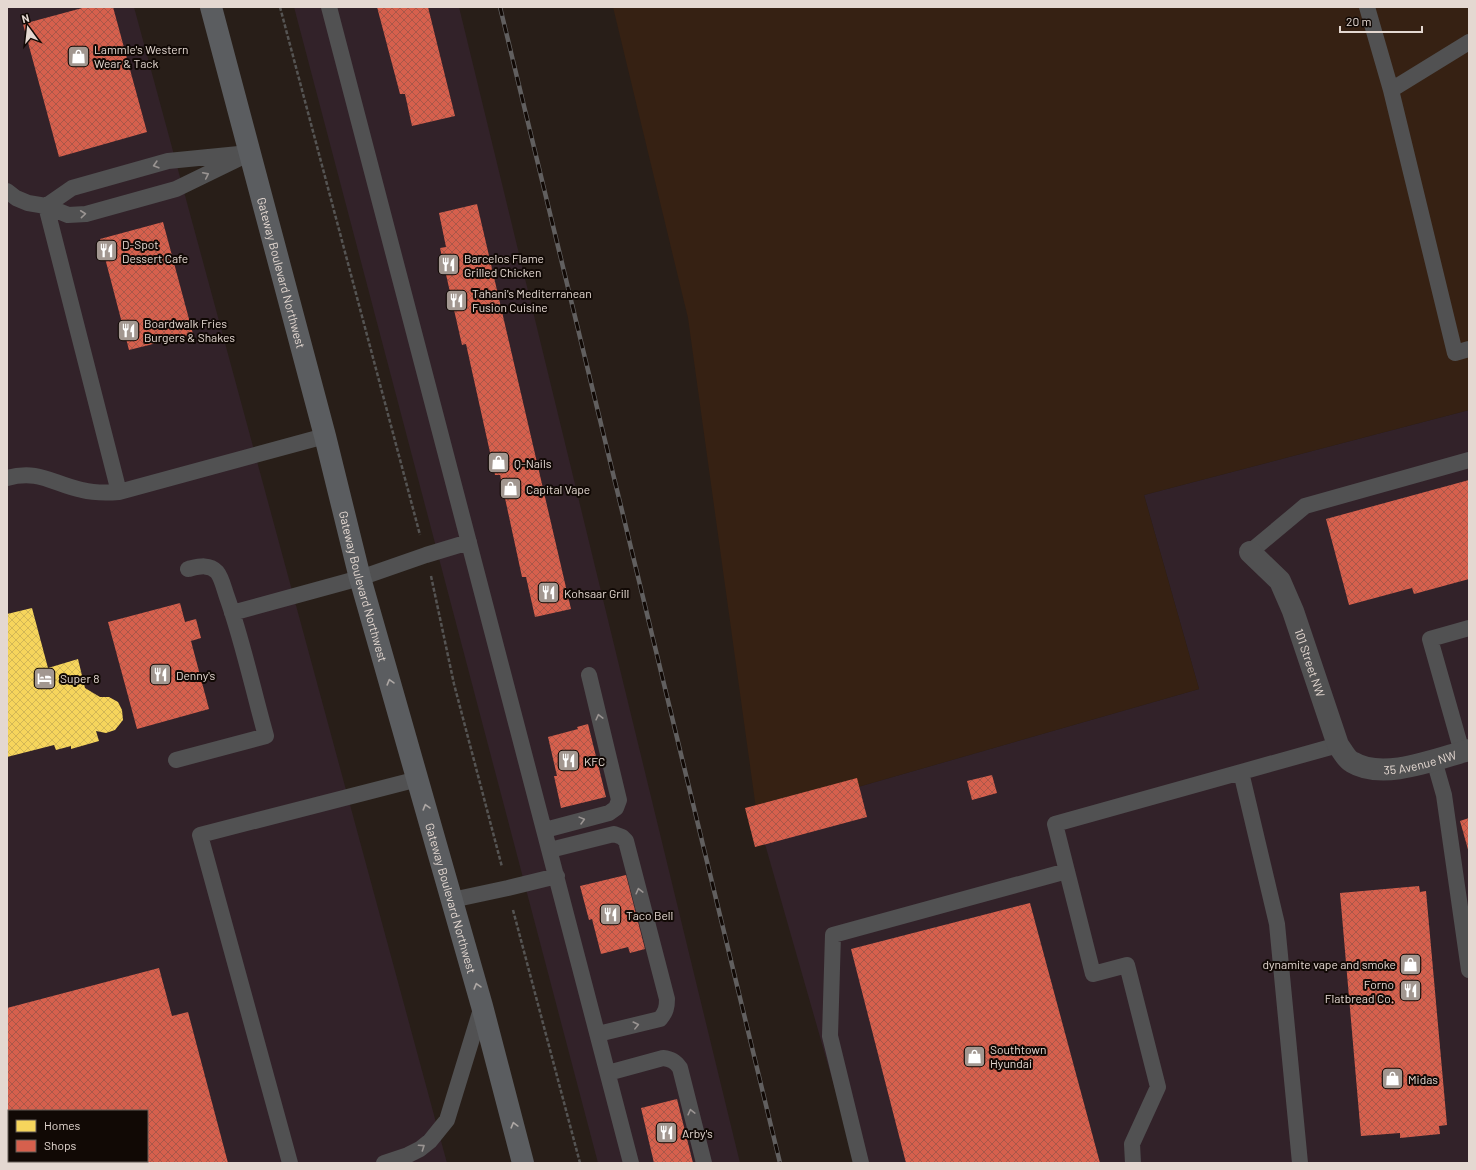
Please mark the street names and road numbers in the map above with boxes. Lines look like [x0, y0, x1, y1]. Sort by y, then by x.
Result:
street label: Gateway Boulevard Northwest [255, 196, 308, 350]
street label: Gateway Boulevard Northwest [337, 509, 391, 663]
street label: 101 Street NW [1292, 627, 1328, 699]
street label: 35 Avenue NW [1383, 747, 1458, 777]
street label: Gateway Boulevard Northwest [423, 821, 479, 975]

